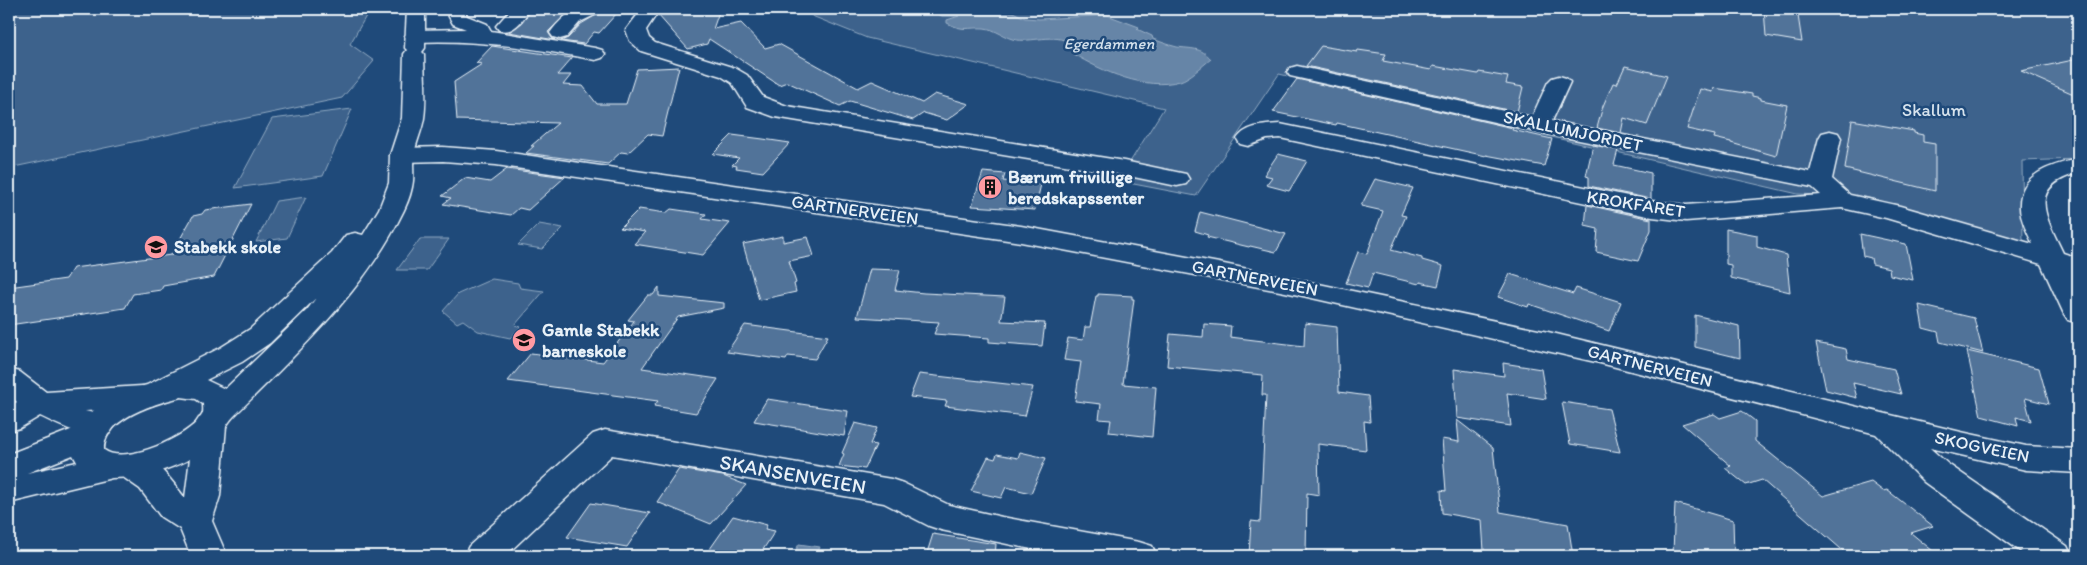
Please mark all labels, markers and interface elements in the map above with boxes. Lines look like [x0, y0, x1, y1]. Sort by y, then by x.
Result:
water label: Egerdammen [1064, 34, 1155, 53]
park label: Skallum [1902, 99, 1966, 121]
street label: SKALLUMJORDET [1501, 106, 1645, 156]
place label: Bærum frivillige beredskapssenter [1008, 166, 1145, 209]
building icon: Bærum frivillige beredskapssenter [977, 174, 1003, 200]
street label: KROKFARET [1585, 185, 1687, 223]
street label: GARTNERVEIEN [790, 190, 920, 230]
school or university icon: Stabekk skole [143, 234, 169, 260]
place label: Stabekk skole [174, 236, 281, 258]
street label: GARTNERVEIEN [1190, 255, 1320, 301]
place label: Gamle Stabekk barneskole [542, 319, 660, 362]
school or university icon: Gamle Stabekk barneskole [511, 327, 537, 353]
street label: GARTNERVEIEN [1585, 340, 1715, 392]
street label: SKOGVEIEN [1933, 426, 2031, 468]
street label: SKANSENVEIEN [718, 449, 868, 499]

